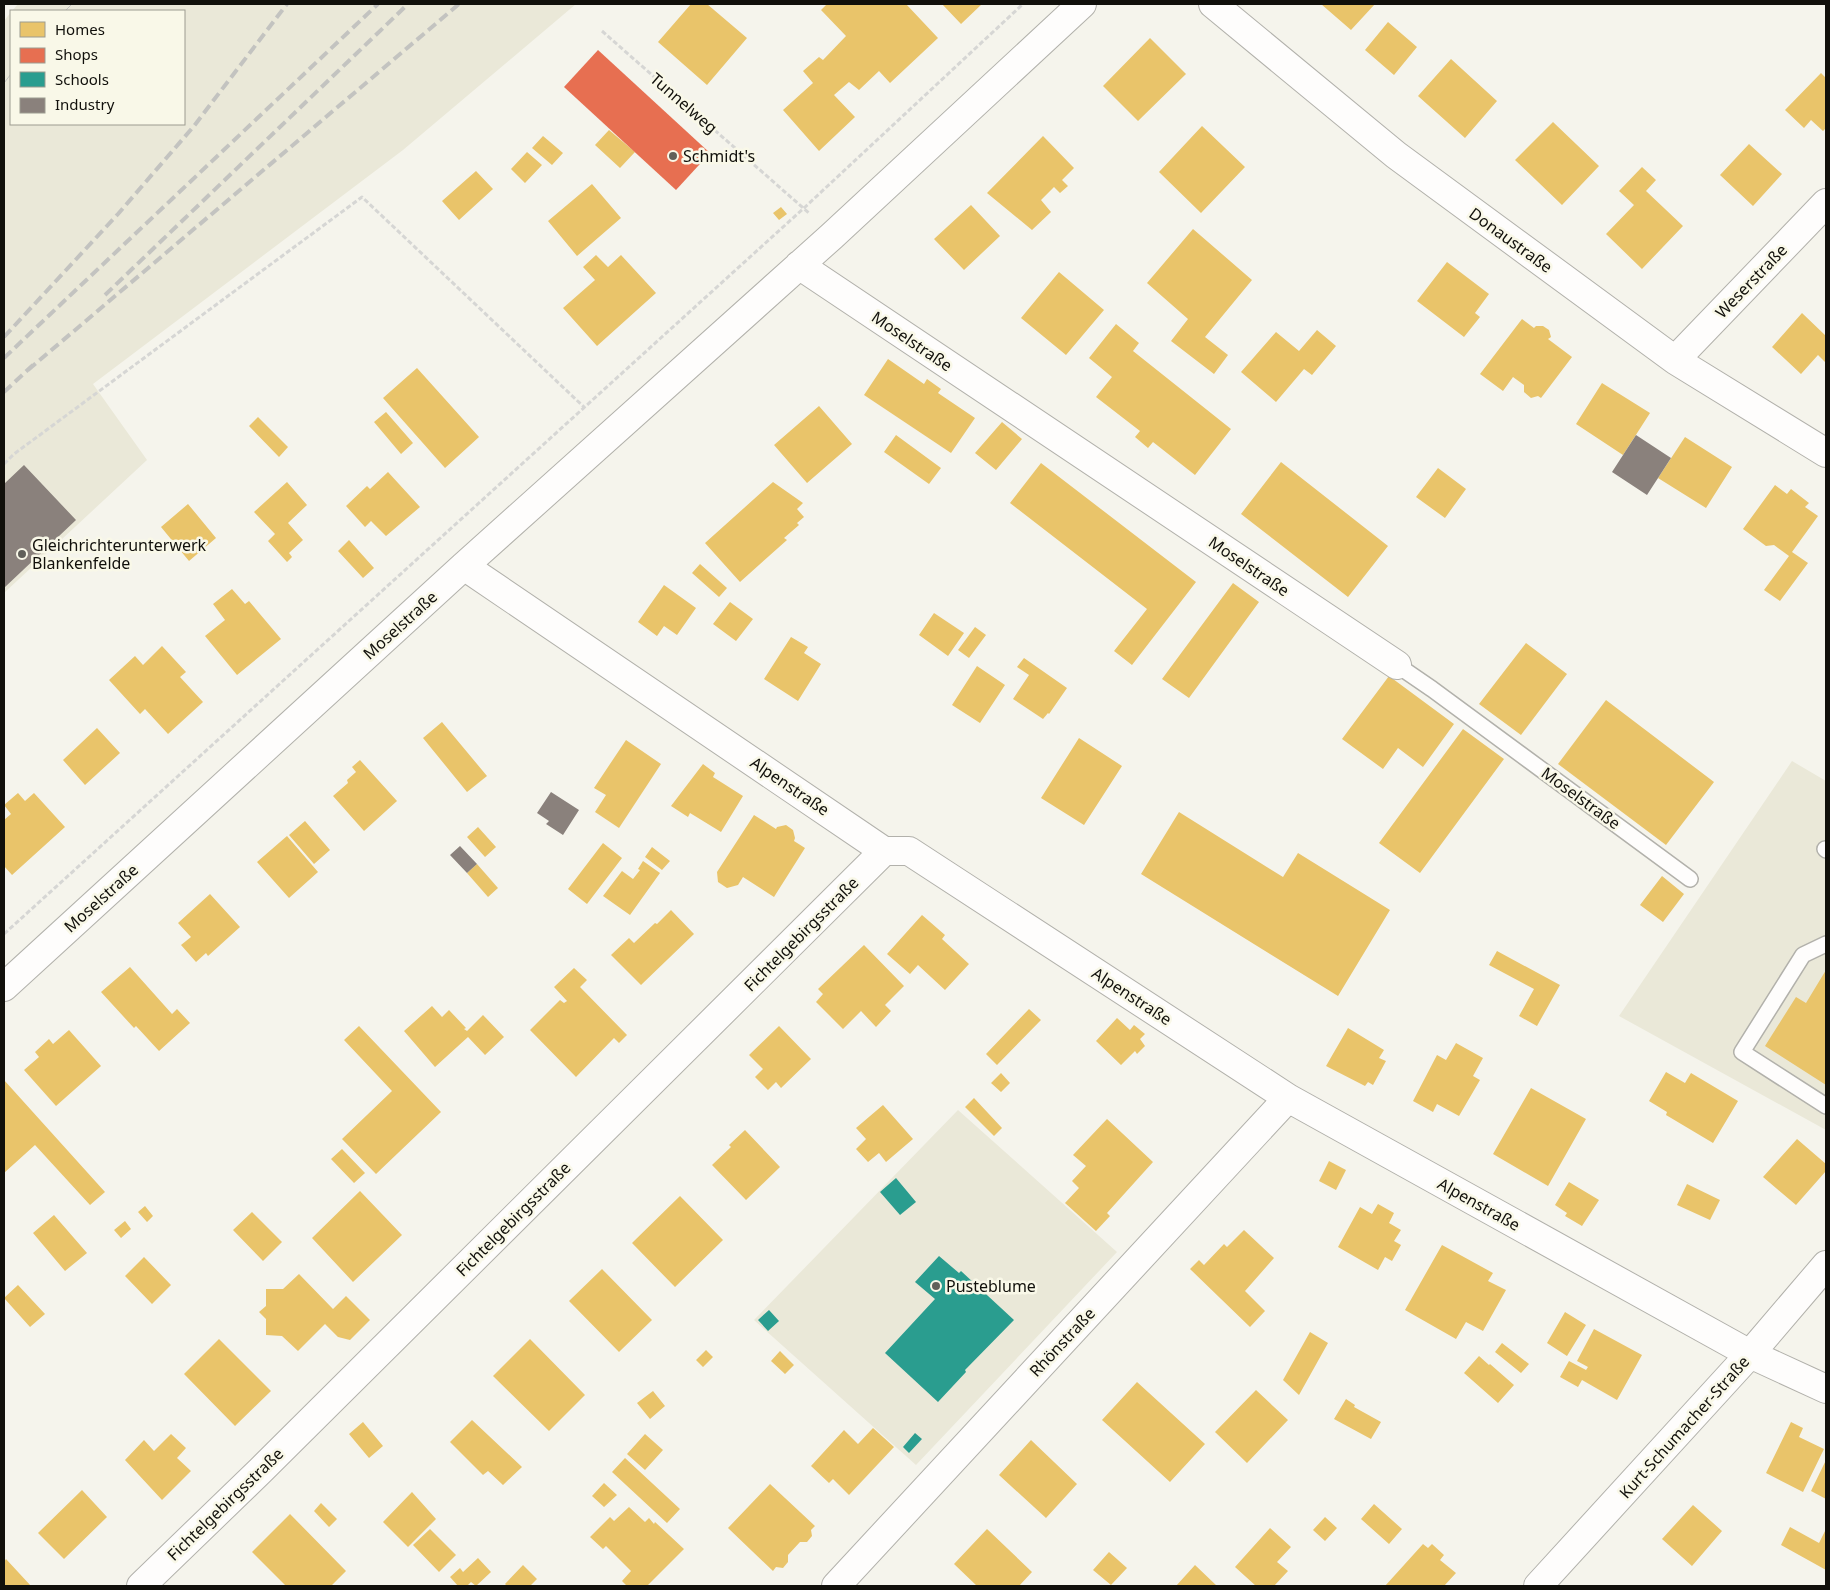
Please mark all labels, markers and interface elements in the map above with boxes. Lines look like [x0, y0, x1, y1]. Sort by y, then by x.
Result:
legend [10, 10, 185, 125]
text: Homes [55, 19, 105, 39]
text: Shops [55, 44, 98, 64]
street label: Tunnelweg [646, 68, 722, 138]
text: Schools [55, 69, 109, 89]
text: Industry [55, 94, 115, 114]
place label: Schmidt's [683, 145, 755, 167]
marker: Schmidt's [667, 150, 679, 162]
street label: Donaustraße [1465, 202, 1557, 278]
street label: Weserstraße [1710, 239, 1792, 323]
street label: Moselstraße [867, 306, 957, 376]
street label: Moselstraße [1204, 531, 1294, 601]
place label: Gleichrichterunterwerk Blankenfelde [32, 534, 207, 574]
marker: Gleichrichterunterwerk Blankenfelde [16, 548, 28, 560]
street label: Moselstraße [358, 586, 442, 664]
street label: Alpenstraße [746, 751, 834, 821]
street label: Moselstraße [1537, 762, 1625, 834]
street label: Moselstraße [59, 859, 143, 937]
street label: Fichtelgebirgsstraße [739, 872, 863, 996]
street label: Alpenstraße [1088, 962, 1176, 1030]
street label: Fichtelgebirgsstraße [451, 1157, 575, 1281]
street label: Alpenstraße [1434, 1172, 1524, 1236]
place label: Pusteblume [946, 1275, 1036, 1297]
marker: Pusteblume [930, 1280, 942, 1292]
street label: Rhönstraße [1024, 1303, 1100, 1381]
street label: Kurt-Schumacher-Straße [1614, 1351, 1754, 1503]
street label: Fichtelgebirgsstraße [162, 1443, 288, 1565]

